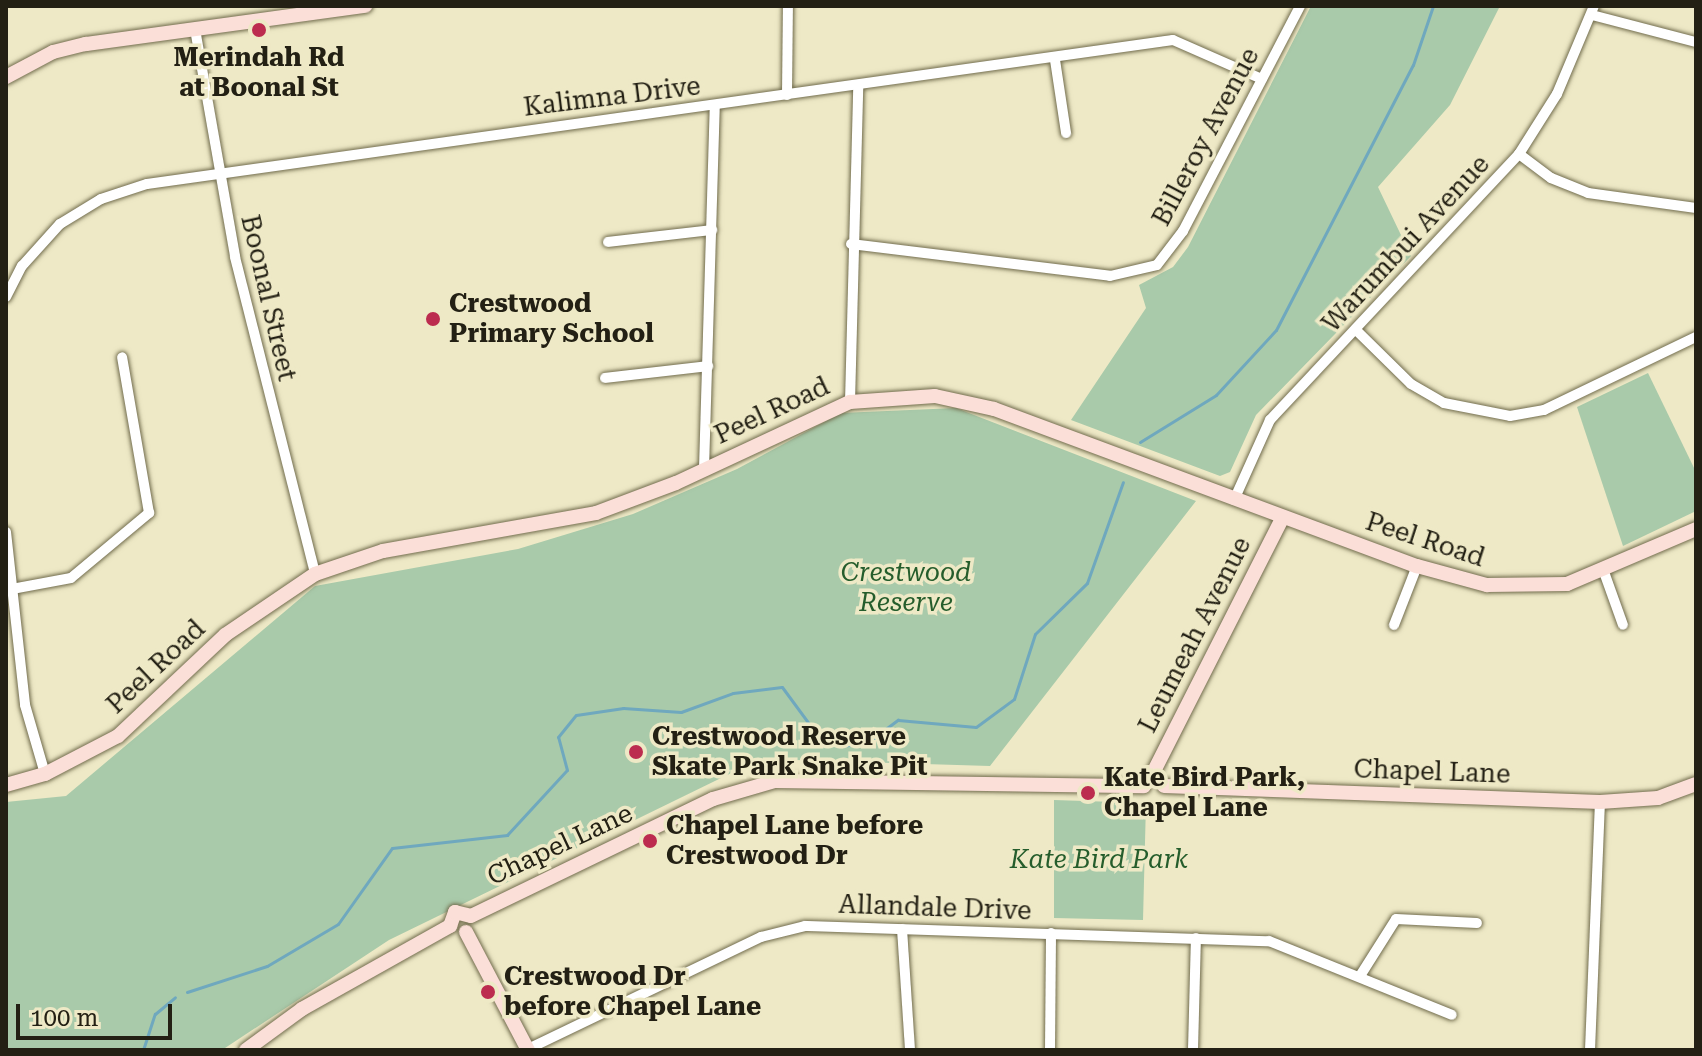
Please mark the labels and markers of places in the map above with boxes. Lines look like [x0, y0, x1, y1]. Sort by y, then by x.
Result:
marker: Merindah Rd at Boonal St [250, 21, 268, 39]
place label: Merindah Rd at Boonal St [174, 42, 344, 104]
place label: Crestwood Primary School [449, 288, 654, 350]
marker: Crestwood Primary School [424, 310, 442, 328]
place label: Crestwood Reserve Skate Park Snake Pit [652, 721, 928, 782]
marker: Crestwood Reserve Skate Park Snake Pit [627, 743, 645, 761]
place label: Kate Bird Park, Chapel Lane [1104, 762, 1305, 824]
marker: Kate Bird Park, Chapel Lane [1079, 784, 1097, 802]
place label: Chapel Lane before Crestwood Dr [666, 810, 923, 872]
marker: Chapel Lane before Crestwood Dr [641, 832, 659, 850]
place label: Crestwood Dr before Chapel Lane [504, 961, 761, 1022]
marker: Crestwood Dr before Chapel Lane [479, 983, 497, 1001]

